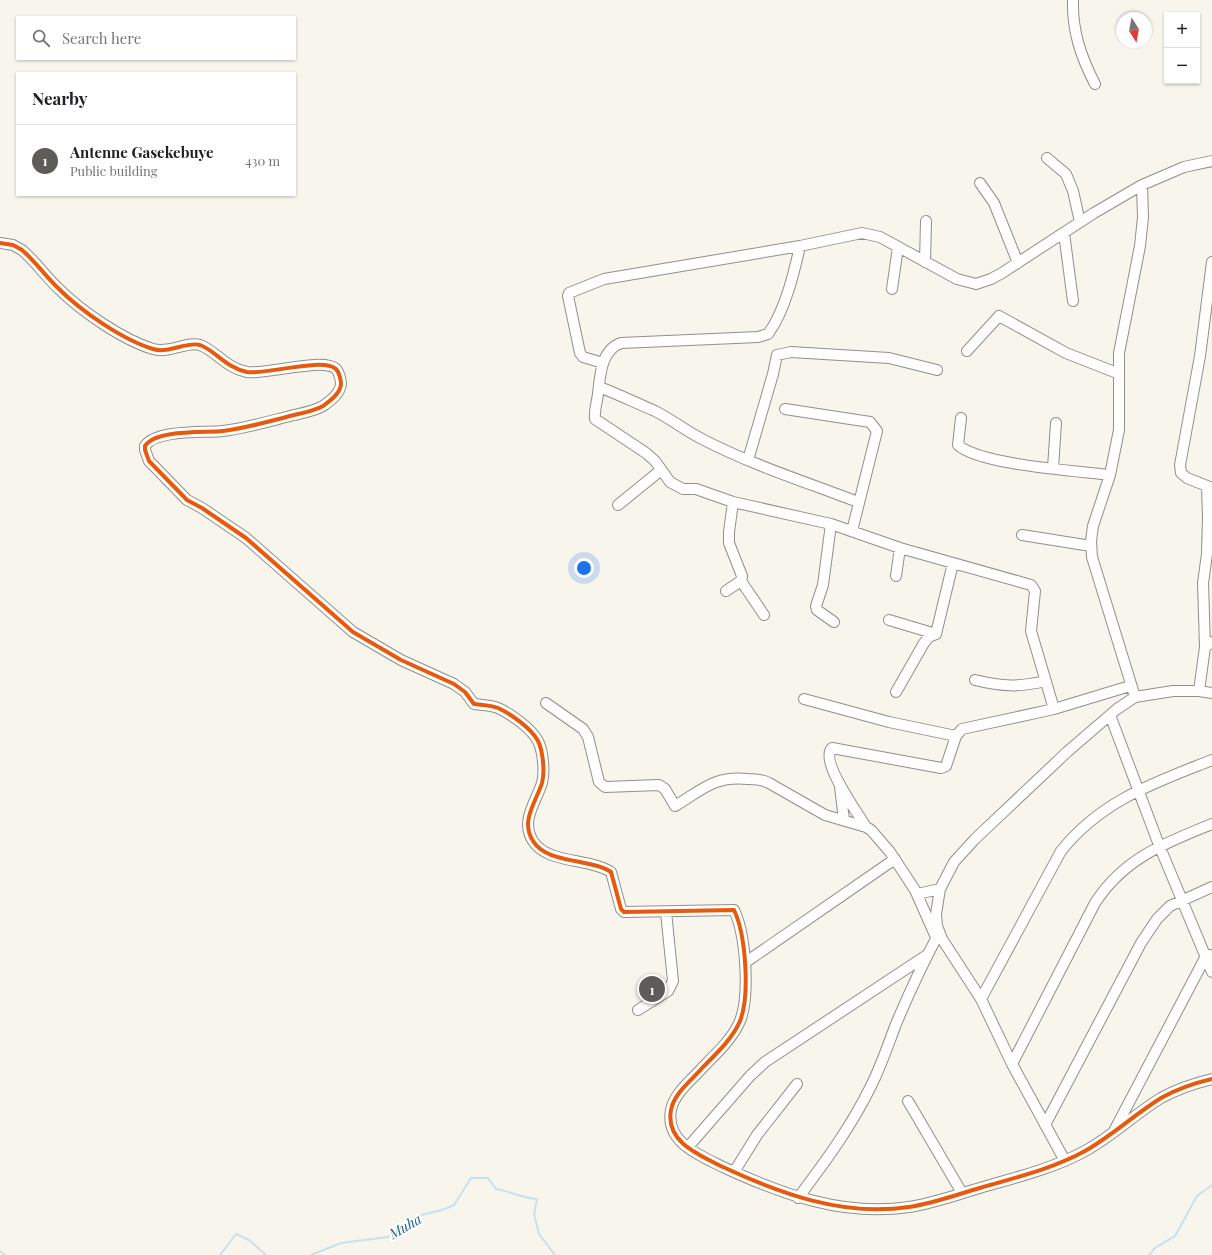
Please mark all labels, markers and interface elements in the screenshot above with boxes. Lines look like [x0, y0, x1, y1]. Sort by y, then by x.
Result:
north arrow [1116, 12, 1152, 48]
map controls [1164, 12, 1200, 84]
button: + [1164, 12, 1200, 48]
search box [16, 16, 296, 60]
icon: search [30, 27, 52, 49]
text: Search here [62, 28, 141, 48]
button: − [1164, 48, 1200, 84]
text: Nearby [32, 87, 87, 109]
text: Antenne Gasekebuye [70, 142, 214, 162]
text: 1 [43, 152, 47, 169]
text: 430 m [245, 152, 280, 169]
text: Public building [70, 162, 158, 179]
your location [574, 558, 594, 578]
pin: 1 [639, 974, 665, 1004]
water label: Muha [384, 1209, 425, 1243]

